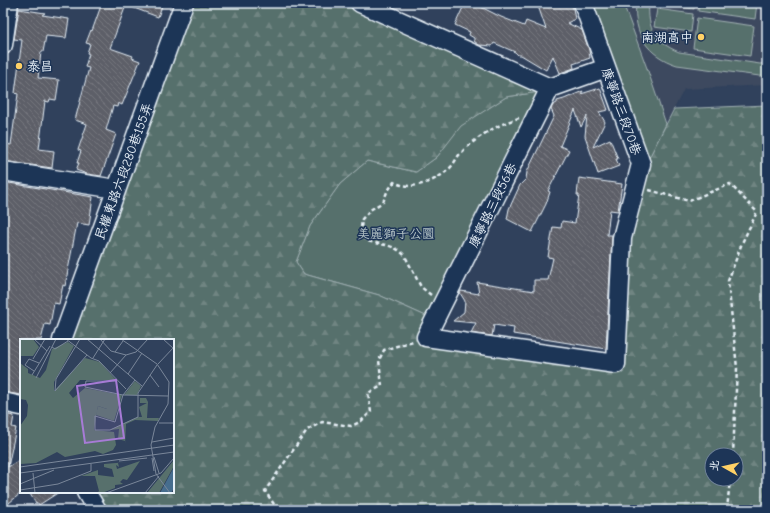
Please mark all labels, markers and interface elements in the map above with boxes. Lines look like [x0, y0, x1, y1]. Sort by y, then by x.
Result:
place label: 南湖高中 [641, 30, 693, 45]
marker: 南湖高中 [696, 32, 706, 42]
place label: 泰昌 [27, 59, 53, 74]
marker: 泰昌 [14, 61, 24, 71]
street label: 康寧路三段70巷 [599, 65, 644, 157]
street label: 民權東路六段280巷155弄 [92, 101, 155, 242]
street label: 康寧路三段56巷 [466, 161, 519, 250]
park label: 美麗獅子公圜 [357, 226, 435, 241]
inset map [20, 339, 174, 493]
north arrow [704, 447, 744, 487]
text: 北 [707, 459, 722, 472]

